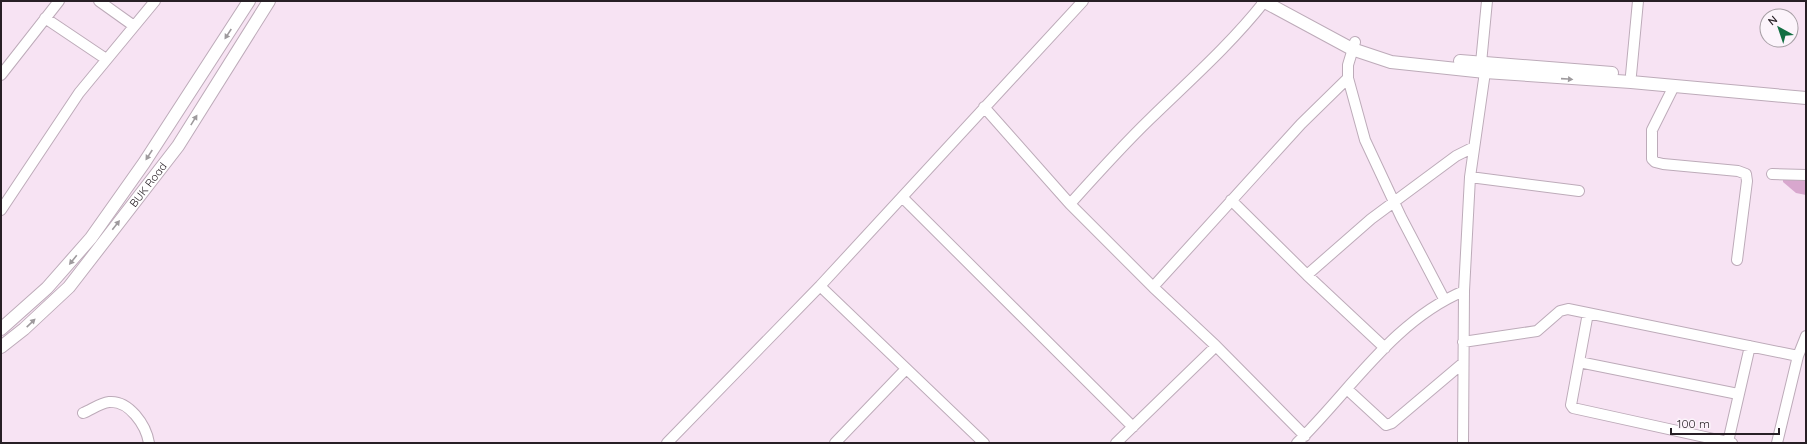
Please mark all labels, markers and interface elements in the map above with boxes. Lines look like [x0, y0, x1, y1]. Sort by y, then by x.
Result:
north arrow [1759, 8, 1799, 48]
text: N [1765, 12, 1780, 28]
one-way arrow [224, 28, 231, 40]
one-way arrow [1561, 75, 1573, 82]
one-way arrow [190, 114, 197, 126]
one-way arrow [145, 149, 153, 160]
street label: BUK Road [126, 160, 170, 210]
one-way arrow [112, 219, 121, 230]
one-way arrow [69, 254, 78, 265]
one-way arrow [26, 318, 36, 328]
scale bar [1671, 410, 1779, 436]
text: 100 m [1677, 416, 1710, 431]

